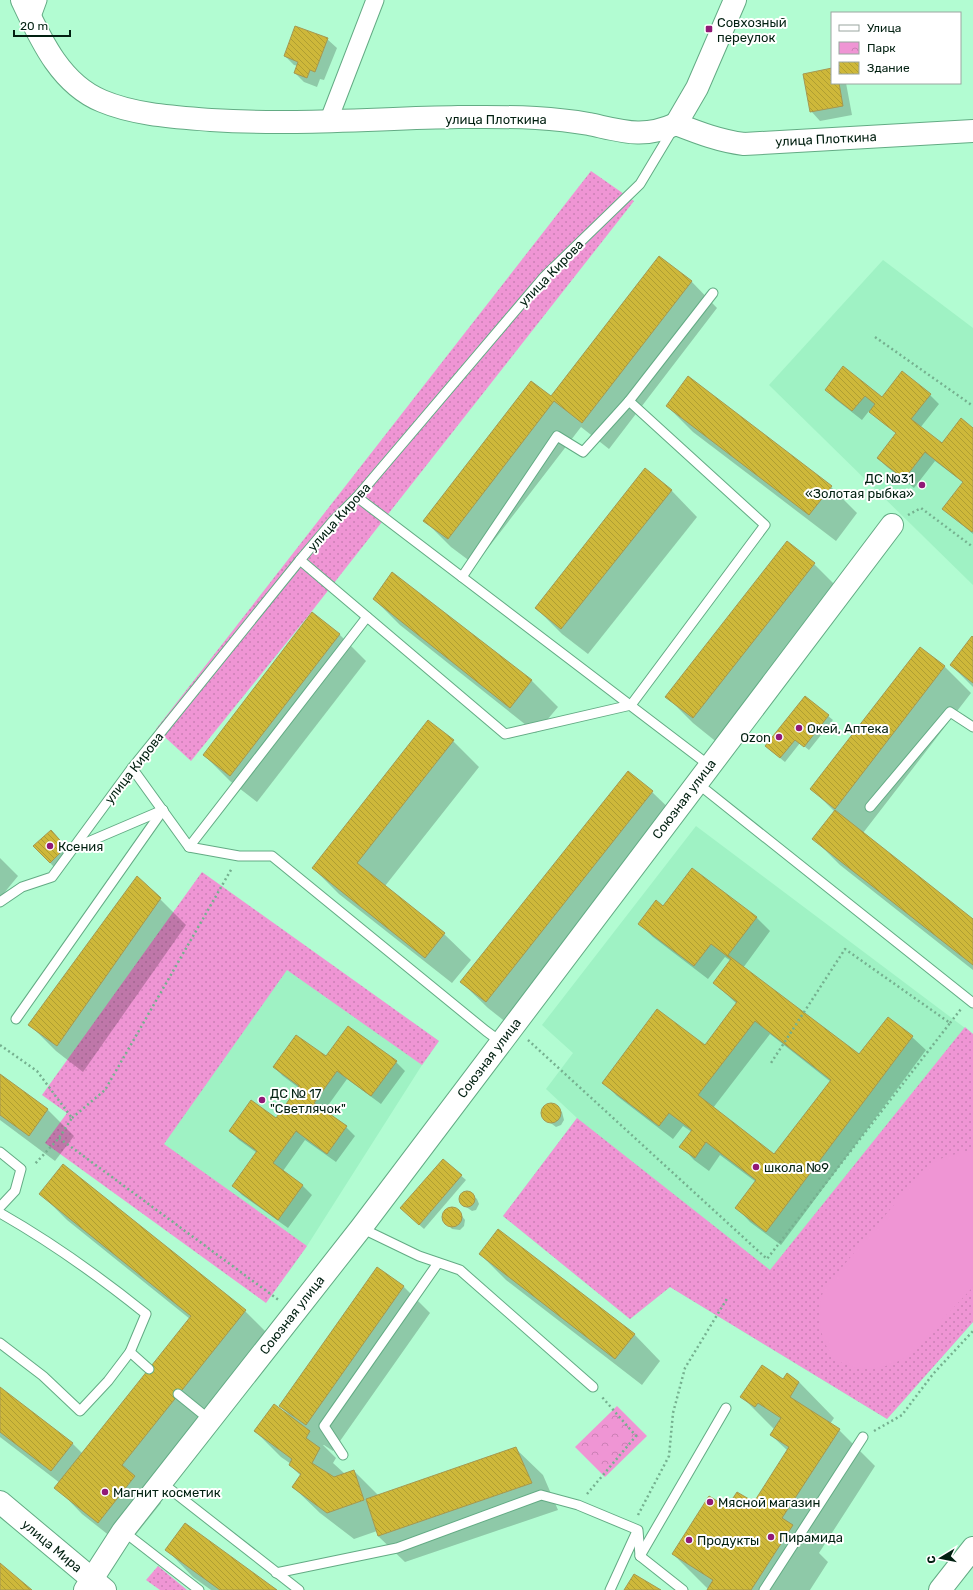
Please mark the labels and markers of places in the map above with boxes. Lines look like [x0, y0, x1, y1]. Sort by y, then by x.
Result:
place label: Совхозный переулок [717, 15, 787, 45]
marker: Совхозный переулок [704, 24, 714, 34]
place label: ДС №31 «Золотая рыбка» [805, 471, 914, 501]
marker: ДС №31 «Золотая рыбка» [917, 480, 927, 490]
place label: Окей, Аптека [807, 721, 889, 736]
marker: Окей, Аптека [794, 723, 804, 733]
place label: Ozon [740, 730, 771, 745]
marker: Ozon [774, 732, 784, 742]
place label: Ксения [58, 839, 103, 854]
marker: Ксения [45, 841, 55, 851]
place label: ДС № 17 "Светлячок" [270, 1086, 346, 1116]
marker: ДС № 17 "Светлячок" [257, 1095, 267, 1105]
place label: школа №9 [764, 1160, 829, 1175]
marker: школа №9 [751, 1162, 761, 1172]
place label: Магнит косметик [113, 1485, 221, 1500]
marker: Магнит косметик [100, 1487, 110, 1497]
place label: Мясной магазин [718, 1495, 820, 1510]
marker: Мясной магазин [705, 1497, 715, 1507]
place label: Пирамида [779, 1530, 843, 1545]
marker: Пирамида [766, 1532, 776, 1542]
place label: Продукты [697, 1533, 759, 1548]
marker: Продукты [684, 1535, 694, 1545]

